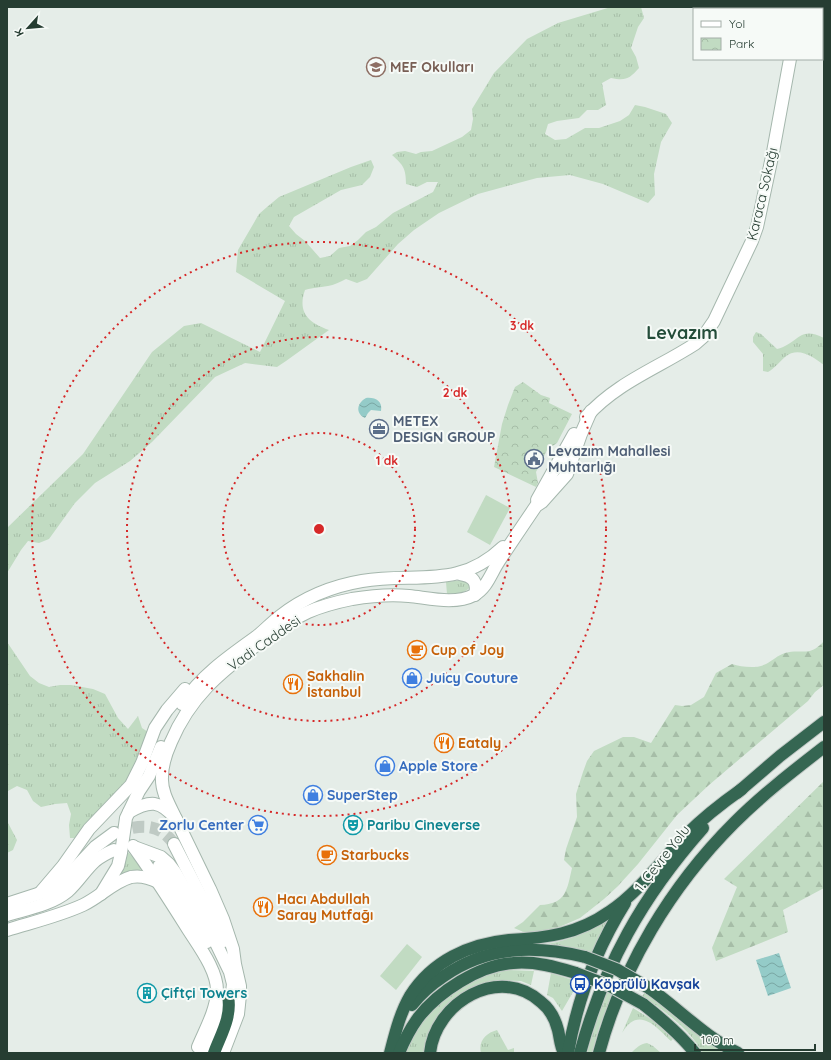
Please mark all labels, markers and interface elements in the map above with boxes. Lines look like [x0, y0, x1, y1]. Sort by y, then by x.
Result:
north arrow [8, 8, 48, 48]
legend [693, 8, 823, 60]
text: Yol [729, 16, 745, 31]
text: K [11, 26, 27, 39]
text: Park [729, 36, 754, 51]
school or university icon: MEF Okulları [365, 56, 387, 78]
place label: MEF Okulları [390, 58, 474, 76]
street label: Karaca Sokağı [743, 146, 781, 242]
text: 3 dk [510, 318, 534, 333]
district label: Levazım [646, 321, 718, 344]
text: 2 dk [443, 385, 467, 400]
place label: METEX DESIGN GROUP [393, 412, 495, 446]
office icon: METEX DESIGN GROUP [368, 418, 390, 440]
place label: Levazım Mahallesi Muhtarlığı [548, 442, 671, 476]
public building icon: Levazım Mahallesi Muhtarlığı [523, 448, 545, 470]
text: 1 dk [376, 453, 398, 468]
centre of rings [312, 522, 326, 536]
street label: Vadi Caddesi [224, 611, 304, 675]
cafe icon: Cup of Joy [406, 639, 428, 661]
place label: Cup of Joy [431, 641, 504, 659]
place label: Sakhalin İstanbul [307, 667, 364, 701]
shop icon: Juicy Couture [401, 667, 423, 689]
place label: Juicy Couture [426, 669, 518, 687]
restaurant icon: Sakhalin İstanbul [282, 673, 304, 695]
restaurant icon: Eataly [433, 732, 455, 754]
place label: Eataly [458, 734, 501, 752]
shop icon: Apple Store [374, 755, 396, 777]
place label: Apple Store [399, 757, 478, 775]
shop icon: SuperStep [302, 784, 324, 806]
place label: SuperStep [327, 786, 398, 804]
supermarket icon: Zorlu Center [247, 814, 269, 836]
theatre icon: Paribu Cineverse [342, 814, 364, 836]
place label: Zorlu Center [159, 816, 244, 834]
place label: Paribu Cineverse [367, 816, 480, 834]
street label: 1. Çevre Yolu [630, 821, 694, 895]
cafe icon: Starbucks [316, 844, 338, 866]
place label: Starbucks [341, 846, 409, 864]
place label: Hacı Abdullah Saray Mutfağı [277, 890, 373, 924]
restaurant icon: Hacı Abdullah Saray Mutfağı [252, 896, 274, 918]
bus stop icon: Köprülü Kavşak [569, 973, 591, 995]
place label: Köprülü Kavşak [594, 975, 700, 993]
building icon: Çiftçi Towers [136, 982, 158, 1004]
place label: Çiftçi Towers [161, 984, 247, 1002]
scale bar [695, 1026, 815, 1052]
text: 100 m [701, 1032, 734, 1047]

